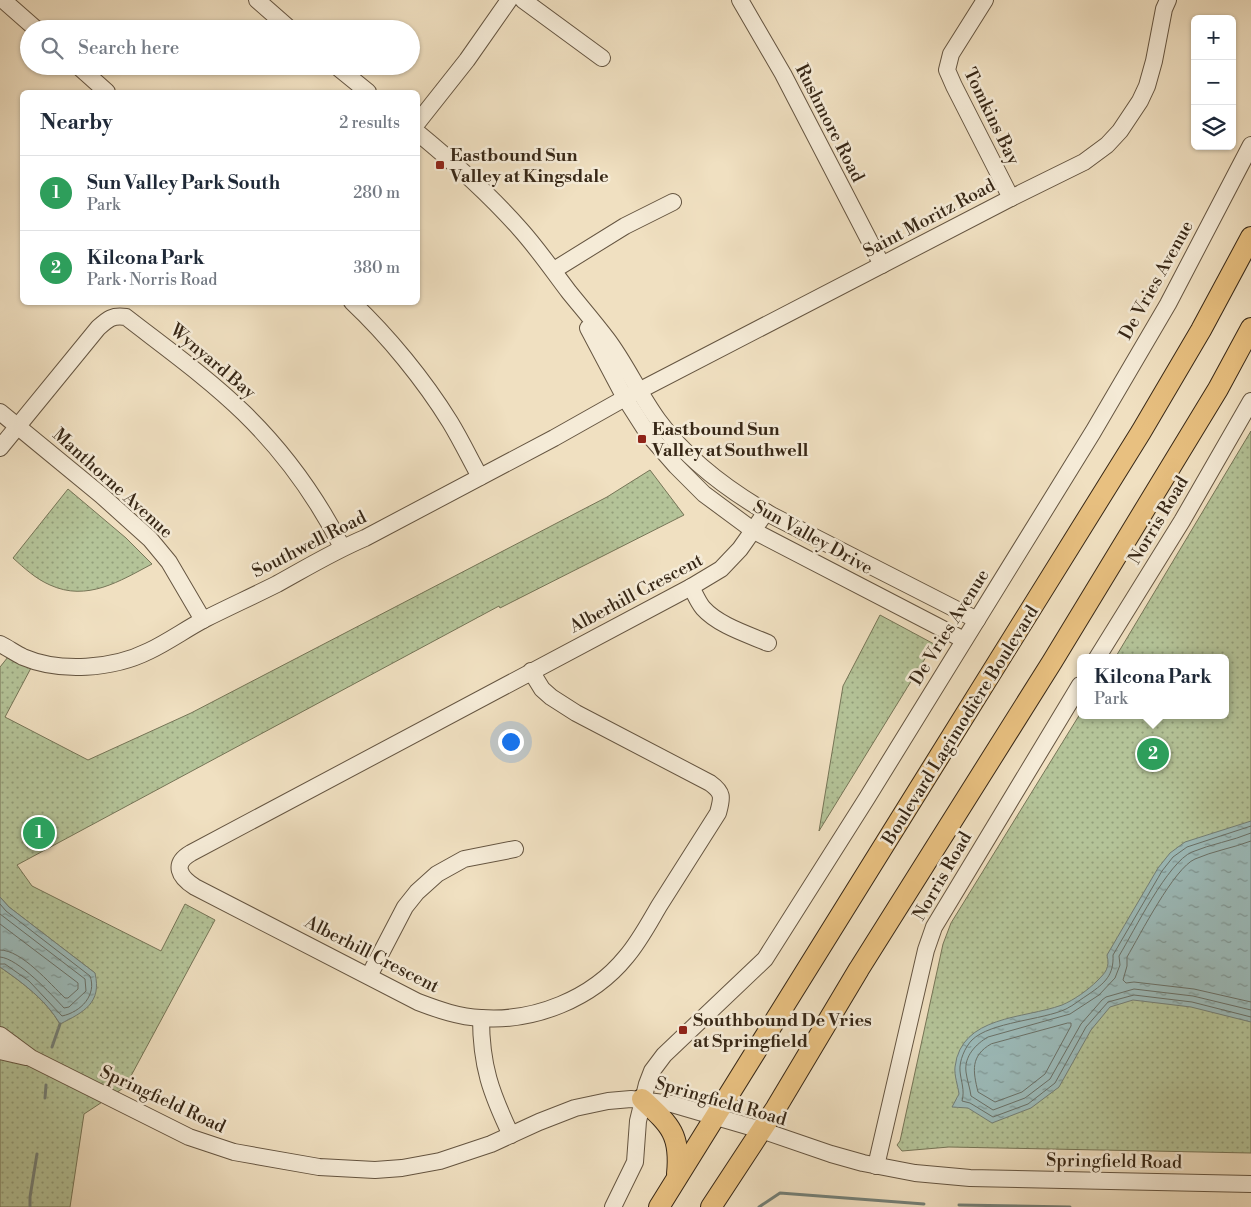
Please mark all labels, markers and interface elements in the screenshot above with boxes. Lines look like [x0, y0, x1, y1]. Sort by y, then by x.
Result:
map controls [1191, 15, 1236, 150]
button: + [1191, 15, 1236, 60]
search box [20, 20, 420, 75]
icon: search [38, 34, 66, 62]
text: Search here [78, 36, 179, 60]
street label: Rushmore Road [790, 60, 870, 187]
button: − [1191, 60, 1236, 105]
street label: Tomkins Bay [958, 64, 1025, 169]
button: layers [1191, 105, 1236, 150]
text: Nearby [40, 110, 113, 136]
text: 2 results [339, 113, 400, 133]
place label: Eastbound Sun Valley at Kingsdale [449, 144, 609, 188]
marker: Eastbound Sun Valley at Kingsdale [434, 159, 446, 171]
text: Sun Valley Park South [87, 171, 280, 195]
street label: Saint Moritz Road [859, 174, 1000, 263]
text: 1 [52, 183, 60, 203]
text: 280 m [353, 183, 400, 203]
text: Park [87, 195, 120, 215]
street label: De Vries Avenue [1114, 217, 1199, 344]
text: Kilcona Park [87, 246, 205, 270]
text: 2 [51, 258, 61, 278]
text: 380 m [353, 258, 400, 278]
text: Park · Norris Road [87, 270, 217, 290]
street label: Wynyard Bay [164, 318, 260, 404]
place label: Eastbound Sun Valley at Southwell [651, 418, 809, 462]
street label: Manthorne Avenue [48, 423, 178, 543]
marker: Eastbound Sun Valley at Southwell [636, 433, 648, 445]
street label: Norris Road [1123, 471, 1194, 569]
street label: Sun Valley Drive [749, 495, 877, 580]
street label: Southwell Road [248, 505, 371, 583]
street label: Alberhill Crescent [565, 548, 707, 639]
street label: De Vries Avenue [905, 565, 994, 690]
street label: Boulevard Lagimodière Boulevard [876, 601, 1044, 850]
popup [1077, 654, 1229, 719]
text: Kilcona Park [1094, 665, 1212, 689]
text: Park [1094, 689, 1128, 709]
your location [498, 729, 524, 755]
pin: 2 [1137, 735, 1169, 773]
pin: 1 [23, 814, 55, 852]
street label: Norris Road [908, 827, 977, 925]
street label: Alberhill Crescent [300, 910, 443, 999]
place label: Southbound De Vries at Springfield [693, 1009, 872, 1053]
marker: Southbound De Vries at Springfield [677, 1024, 689, 1036]
street label: Springfield Road [96, 1060, 230, 1139]
street label: Springfield Road [652, 1072, 790, 1131]
street label: Springfield Road [1046, 1149, 1183, 1174]

